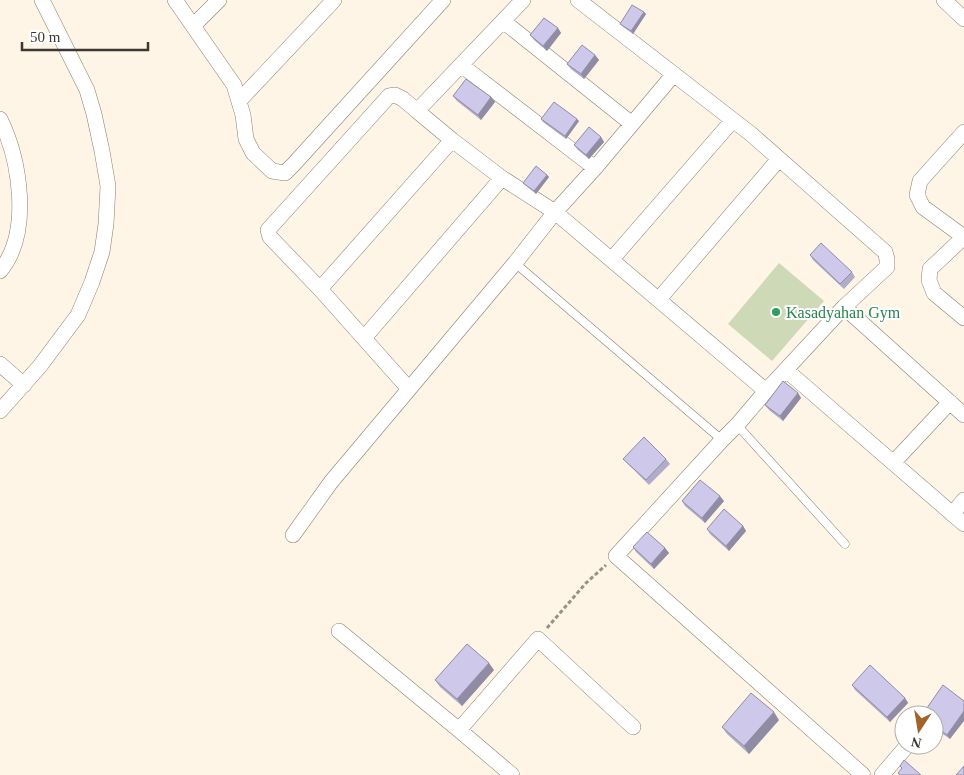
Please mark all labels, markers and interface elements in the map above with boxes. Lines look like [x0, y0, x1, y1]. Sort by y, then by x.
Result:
scale bar [22, 20, 149, 52]
text: 50 m [30, 29, 61, 45]
place label: Kasadyahan Gym [786, 304, 901, 322]
marker: Kasadyahan Gym [770, 306, 782, 318]
north arrow [894, 705, 944, 755]
text: N [910, 734, 923, 751]

